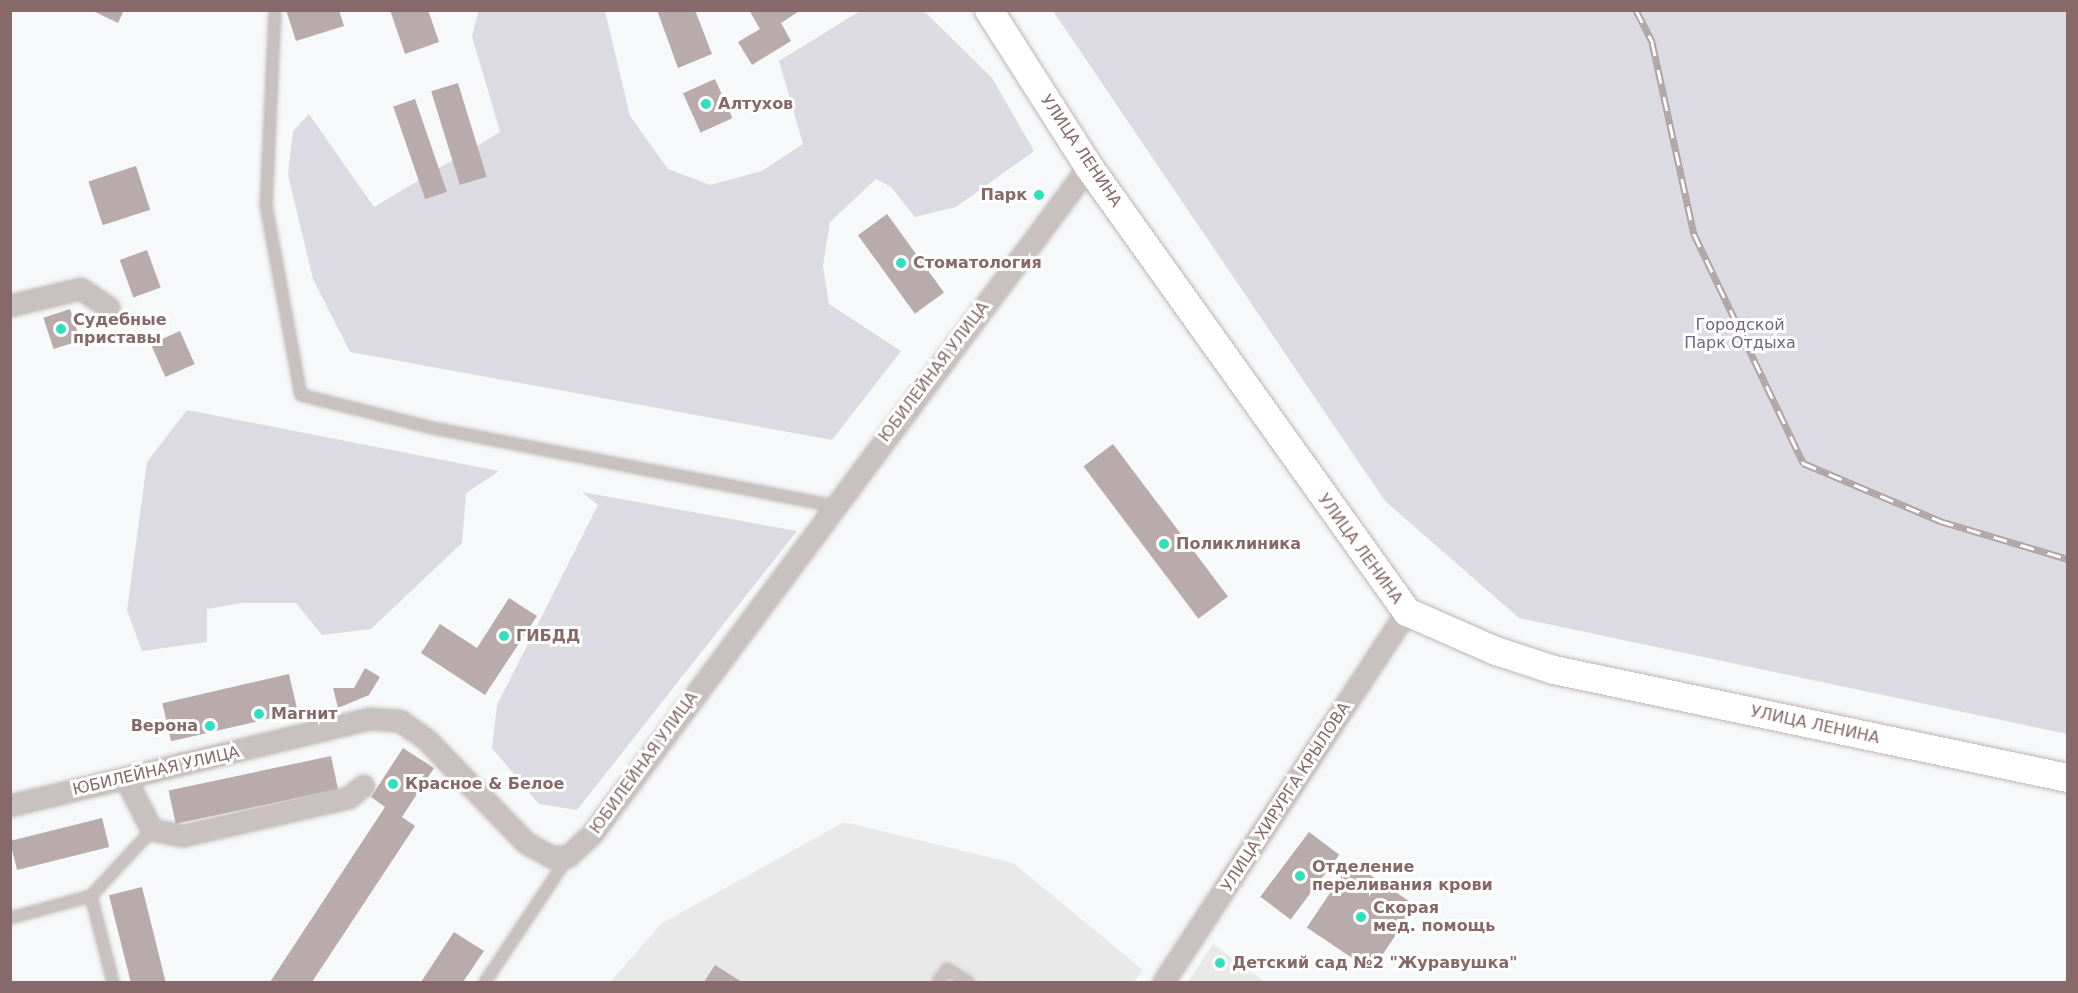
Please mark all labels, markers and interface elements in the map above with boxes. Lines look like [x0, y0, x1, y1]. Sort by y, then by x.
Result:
street label: УЛИЦА ЛЕНИНА [1036, 91, 1126, 211]
place label: Алтухов [718, 94, 793, 114]
marker: Алтухов [699, 97, 713, 111]
place label: Парк [980, 185, 1027, 205]
marker: Парк [1032, 188, 1046, 202]
place label: Стоматология [913, 253, 1042, 273]
marker: Стоматология [894, 256, 908, 270]
street label: ЮБИЛЕЙНАЯ УЛИЦА [875, 298, 993, 446]
place label: Судебные приставы [73, 310, 166, 348]
park label: Городской Парк Отдыха [1684, 315, 1796, 353]
marker: Судебные приставы [54, 322, 68, 336]
street label: УЛИЦА ЛЕНИНА [1314, 490, 1406, 608]
place label: Поликлиника [1176, 534, 1301, 554]
marker: Поликлиника [1157, 537, 1171, 551]
place label: ГИБДД [516, 626, 580, 646]
marker: ГИБДД [497, 629, 511, 643]
street label: ЮБИЛЕЙНАЯ УЛИЦА [586, 688, 702, 838]
street label: УЛИЦА ХИРУРГА КРЫЛОВА [1218, 699, 1354, 895]
street label: УЛИЦА ЛЕНИНА [1749, 702, 1881, 748]
place label: Магнит [271, 704, 338, 724]
marker: Магнит [252, 707, 266, 721]
place label: Верона [131, 716, 198, 736]
marker: Верона [203, 719, 217, 733]
street label: ЮБИЛЕЙНАЯ УЛИЦА [71, 742, 241, 800]
place label: Красное & Белое [405, 774, 564, 794]
marker: Красное & Белое [386, 777, 400, 791]
place label: Отделение переливания крови [1312, 857, 1493, 895]
marker: Отделение переливания крови [1293, 869, 1307, 883]
place label: Скорая мед. помощь [1373, 898, 1495, 936]
marker: Скорая мед. помощь [1354, 910, 1368, 924]
place label: Детский сад №2 "Журавушка" [1232, 953, 1518, 973]
marker: Детский сад №2 "Журавушка" [1213, 956, 1227, 970]

